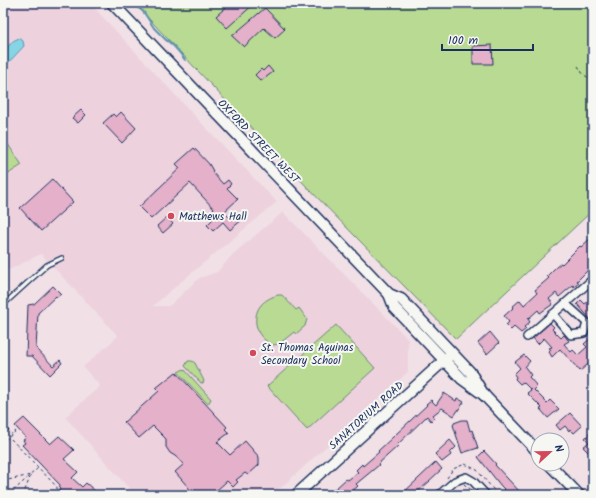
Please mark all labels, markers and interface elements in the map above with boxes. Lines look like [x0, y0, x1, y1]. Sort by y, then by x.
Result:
scale bar [442, 26, 533, 52]
text: 100 m [448, 31, 479, 50]
street label: OXFORD STREET WEST [213, 95, 304, 189]
place label: Matthews Hall [179, 208, 247, 226]
marker: Matthews Hall [166, 211, 176, 221]
place label: St. Thomas Aquinas Secondary School [261, 339, 354, 370]
marker: St. Thomas Aquinas Secondary School [248, 348, 258, 358]
street label: SANATORIUM ROAD [325, 377, 408, 454]
north arrow [530, 432, 570, 472]
text: N [549, 442, 568, 455]

